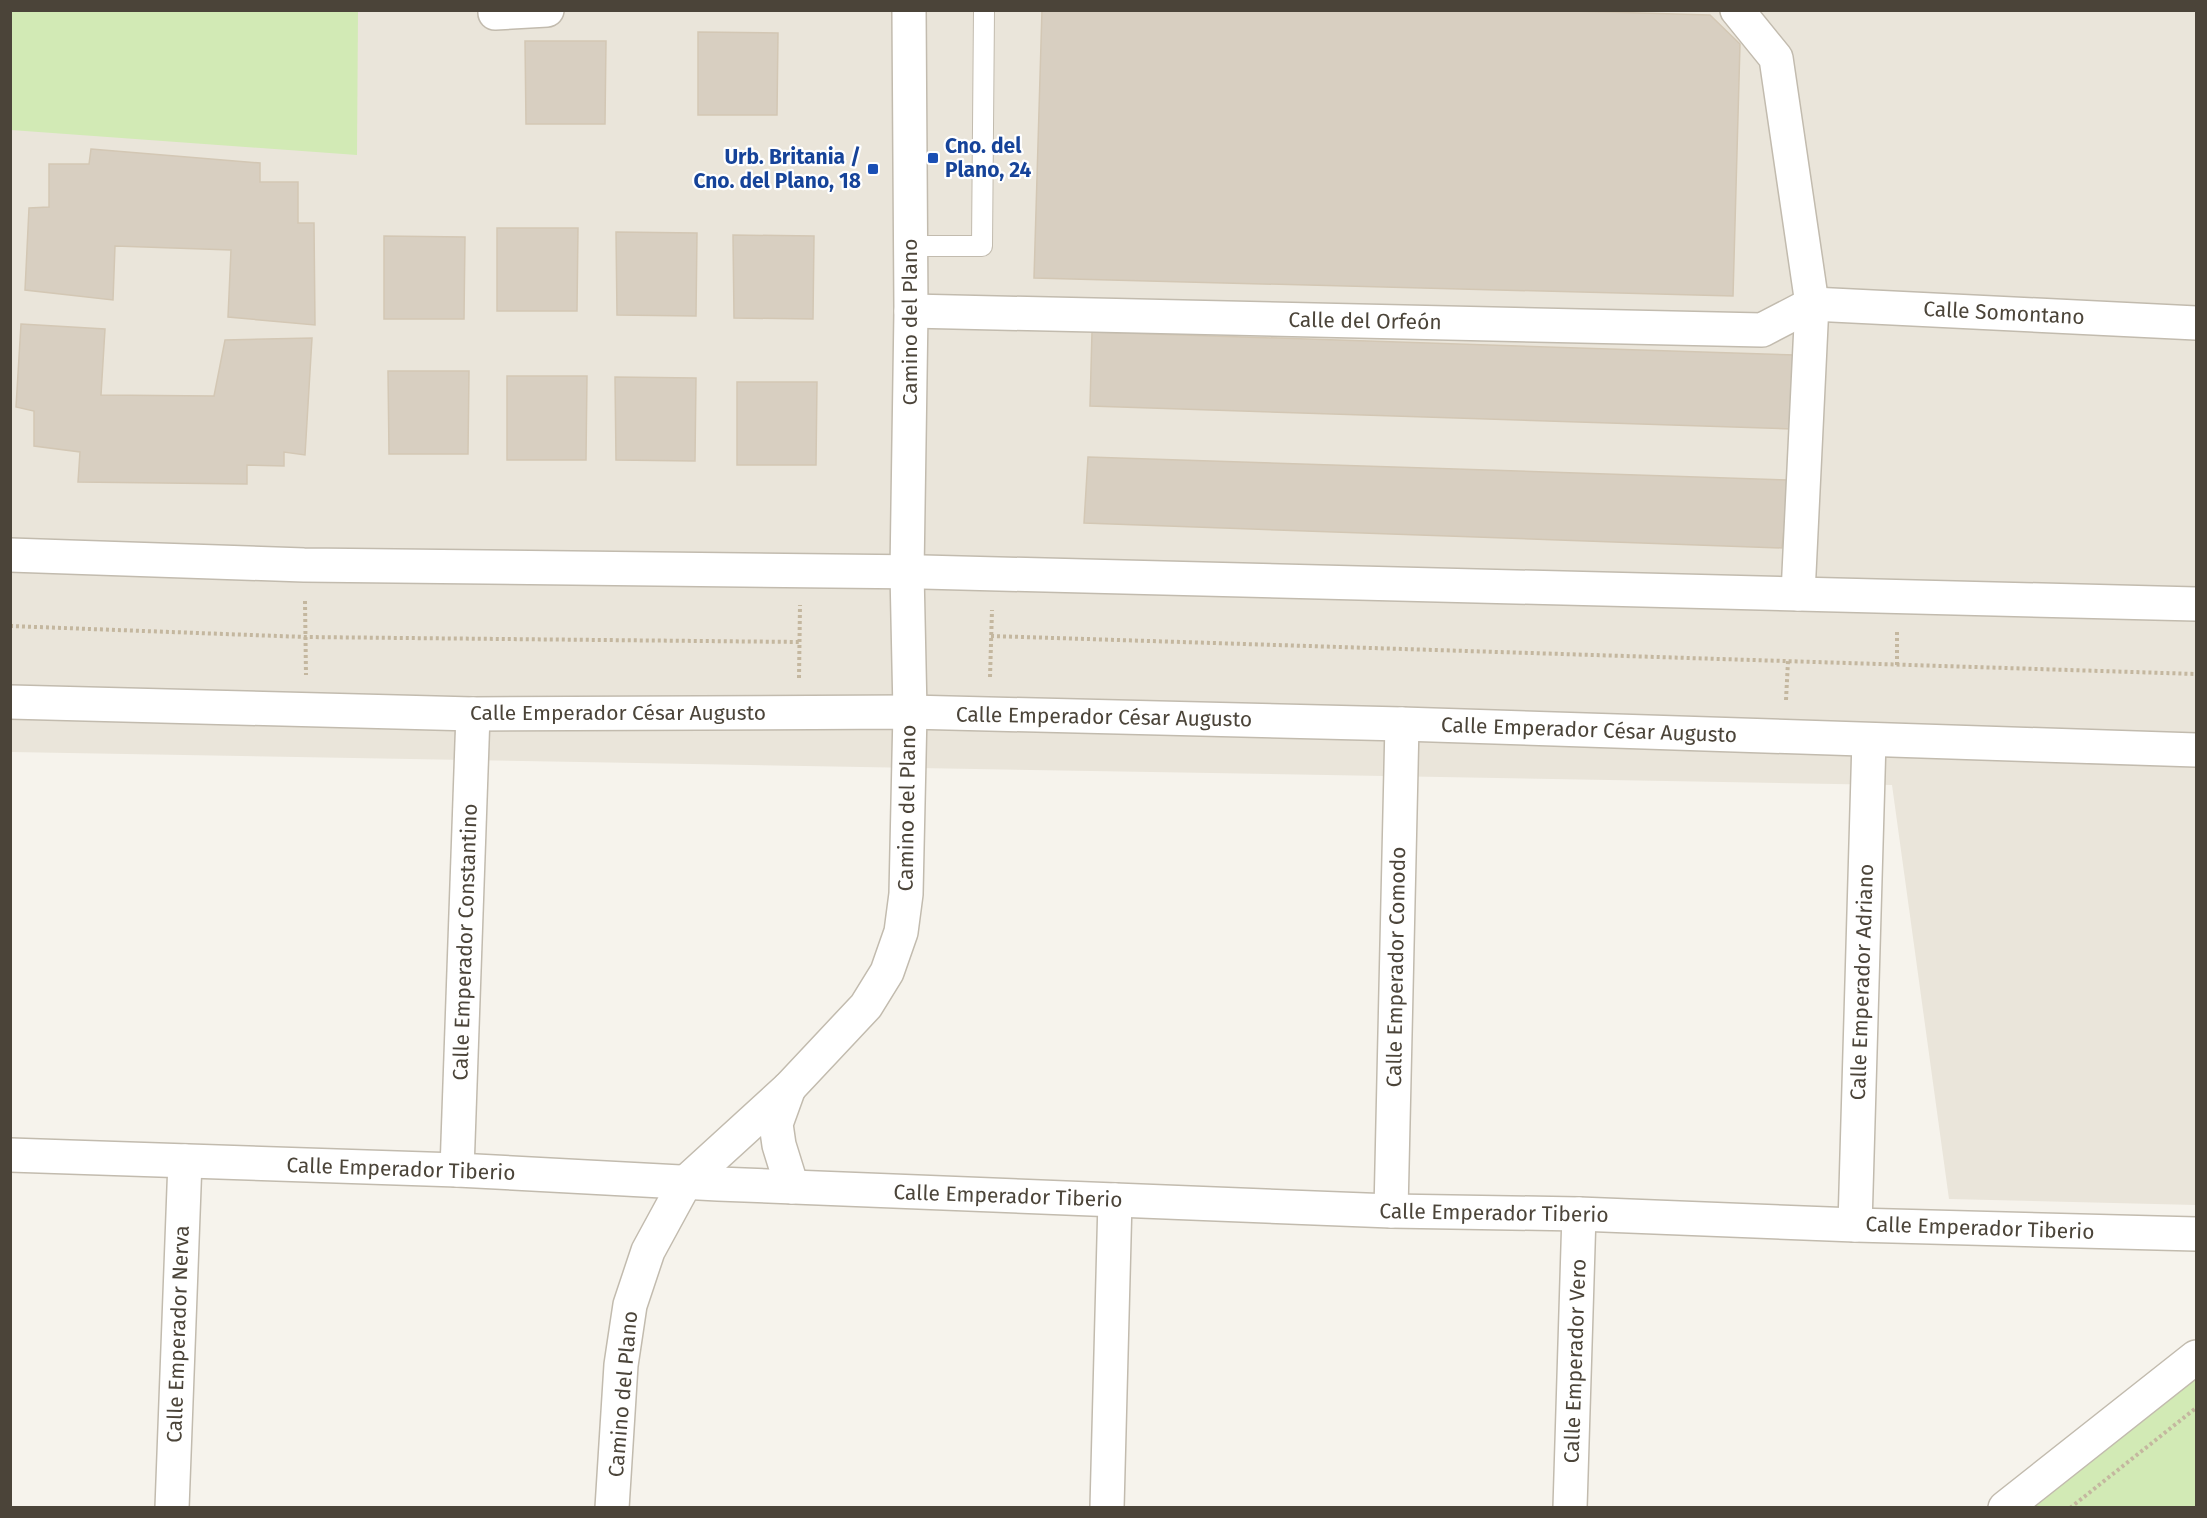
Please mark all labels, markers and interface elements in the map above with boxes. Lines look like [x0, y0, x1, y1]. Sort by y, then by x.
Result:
place label: Cno. del Plano, 24 [945, 133, 1031, 183]
place label: Urb. Britania / Cno. del Plano, 18 [693, 144, 861, 194]
marker: Cno. del Plano, 24 [926, 151, 940, 165]
marker: Urb. Britania / Cno. del Plano, 18 [866, 162, 880, 176]
street label: Camino del Plano [897, 239, 923, 405]
street label: Calle Somontano [1923, 296, 2085, 330]
street label: Calle del Orfeón [1288, 307, 1442, 335]
street label: Calle Emperador César Augusto [470, 700, 766, 726]
street label: Calle Emperador César Augusto [956, 701, 1252, 733]
street label: Calle Emperador César Augusto [1441, 712, 1737, 748]
street label: Camino del Plano [893, 724, 921, 892]
street label: Calle Emperador Constantino [447, 803, 483, 1081]
street label: Calle Emperador Comodo [1381, 846, 1411, 1088]
street label: Calle Emperador Adriano [1845, 863, 1879, 1101]
street label: Calle Emperador Tiberio [286, 1152, 516, 1186]
street label: Calle Emperador Tiberio [893, 1179, 1123, 1213]
street label: Calle Emperador Tiberio [1379, 1198, 1609, 1228]
street label: Calle Emperador Tiberio [1865, 1211, 2095, 1245]
street label: Calle Emperador Nerva [161, 1225, 195, 1443]
street label: Calle Emperador Vero [1558, 1258, 1592, 1464]
street label: Camino del Plano [603, 1310, 643, 1478]

